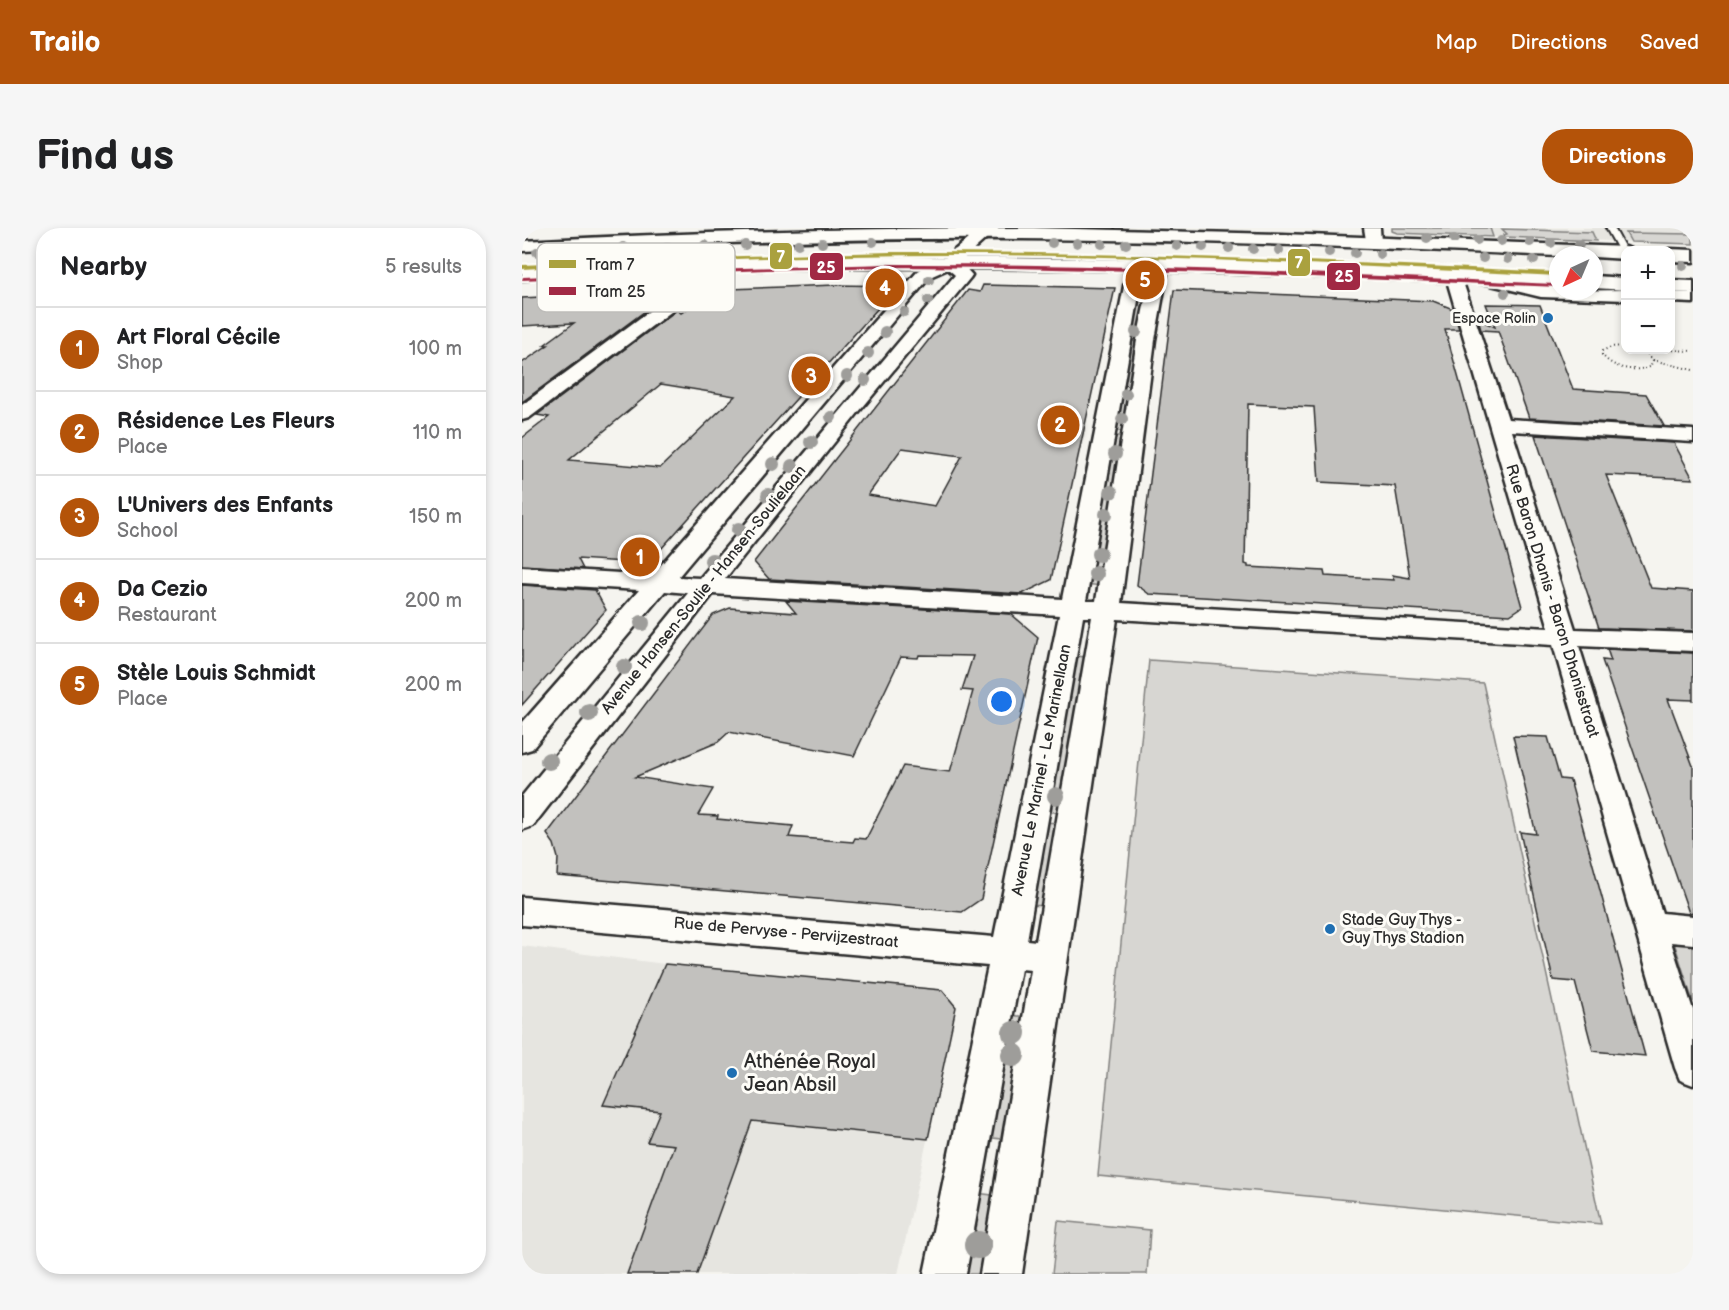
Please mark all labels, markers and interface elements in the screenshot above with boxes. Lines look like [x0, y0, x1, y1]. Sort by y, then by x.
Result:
text: Trailo [30, 26, 101, 59]
text: Map [1435, 30, 1478, 55]
text: Directions [1511, 30, 1607, 55]
text: Saved [1640, 30, 1699, 55]
button: Directions [1542, 129, 1693, 184]
text: Find us [36, 131, 174, 182]
line badge: 7 [769, 242, 793, 270]
legend [537, 243, 735, 312]
north arrow [1549, 246, 1603, 300]
map controls [1621, 246, 1675, 354]
button: + [1621, 246, 1675, 300]
text: 7 [777, 248, 786, 267]
line badge: 7 [1287, 248, 1311, 277]
text: Nearby [60, 252, 147, 283]
line badge: 25 [809, 252, 844, 281]
text: 7 [1295, 254, 1304, 273]
text: 5 results [385, 255, 462, 279]
text: Tram 7 [586, 256, 634, 275]
pin: 5 [1126, 257, 1164, 302]
text: 25 [817, 259, 835, 278]
line badge: 25 [1326, 262, 1361, 291]
pin: 4 [866, 266, 904, 310]
text: 25 [1335, 268, 1353, 287]
text: Tram 25 [586, 283, 646, 302]
button: − [1621, 300, 1675, 354]
place label: Espace Rolin [1452, 310, 1536, 327]
marker: Espace Rolin [1541, 311, 1555, 325]
text: Art Floral Cécile [117, 324, 280, 351]
text: 1 [75, 337, 84, 361]
text: 100 m [409, 337, 462, 361]
text: Shop [117, 351, 163, 375]
pin: 3 [792, 354, 830, 398]
pin: 2 [1040, 402, 1080, 448]
text: Résidence Les Fleurs [117, 408, 335, 435]
text: 2 [74, 421, 85, 445]
text: 110 m [413, 421, 462, 445]
text: Place [117, 435, 168, 459]
street label: Avenue Hansen-Soulie - Hansen-Soulielaan [598, 462, 810, 718]
street label: Rue Baron Dhanis - Baron Dhanisstraat [1501, 462, 1603, 740]
text: L'Univers des Enfants [117, 492, 333, 519]
text: 3 [74, 505, 85, 529]
text: 150 m [409, 505, 462, 529]
text: School [117, 519, 178, 543]
pin: 1 [620, 534, 660, 580]
text: Da Cezio [117, 576, 208, 603]
text: 4 [74, 589, 85, 613]
text: 200 m [405, 589, 462, 613]
text: Restaurant [117, 603, 217, 627]
street label: Avenue Le Marinel - Le Marinellaan [1008, 643, 1076, 897]
text: Stèle Louis Schmidt [117, 660, 316, 687]
text: 5 [74, 673, 85, 697]
text: 200 m [405, 673, 462, 697]
text: Place [117, 687, 168, 711]
your location [987, 687, 1016, 716]
place label: Stade Guy Thys - Guy Thys Stadion [1342, 911, 1464, 948]
street label: Rue de Pervyse - Pervijzestraat [673, 914, 899, 952]
marker: Stade Guy Thys - Guy Thys Stadion [1323, 922, 1337, 936]
place label: Athénée Royal Jean Absil [744, 1050, 876, 1097]
marker: Athénée Royal Jean Absil [725, 1066, 739, 1080]

